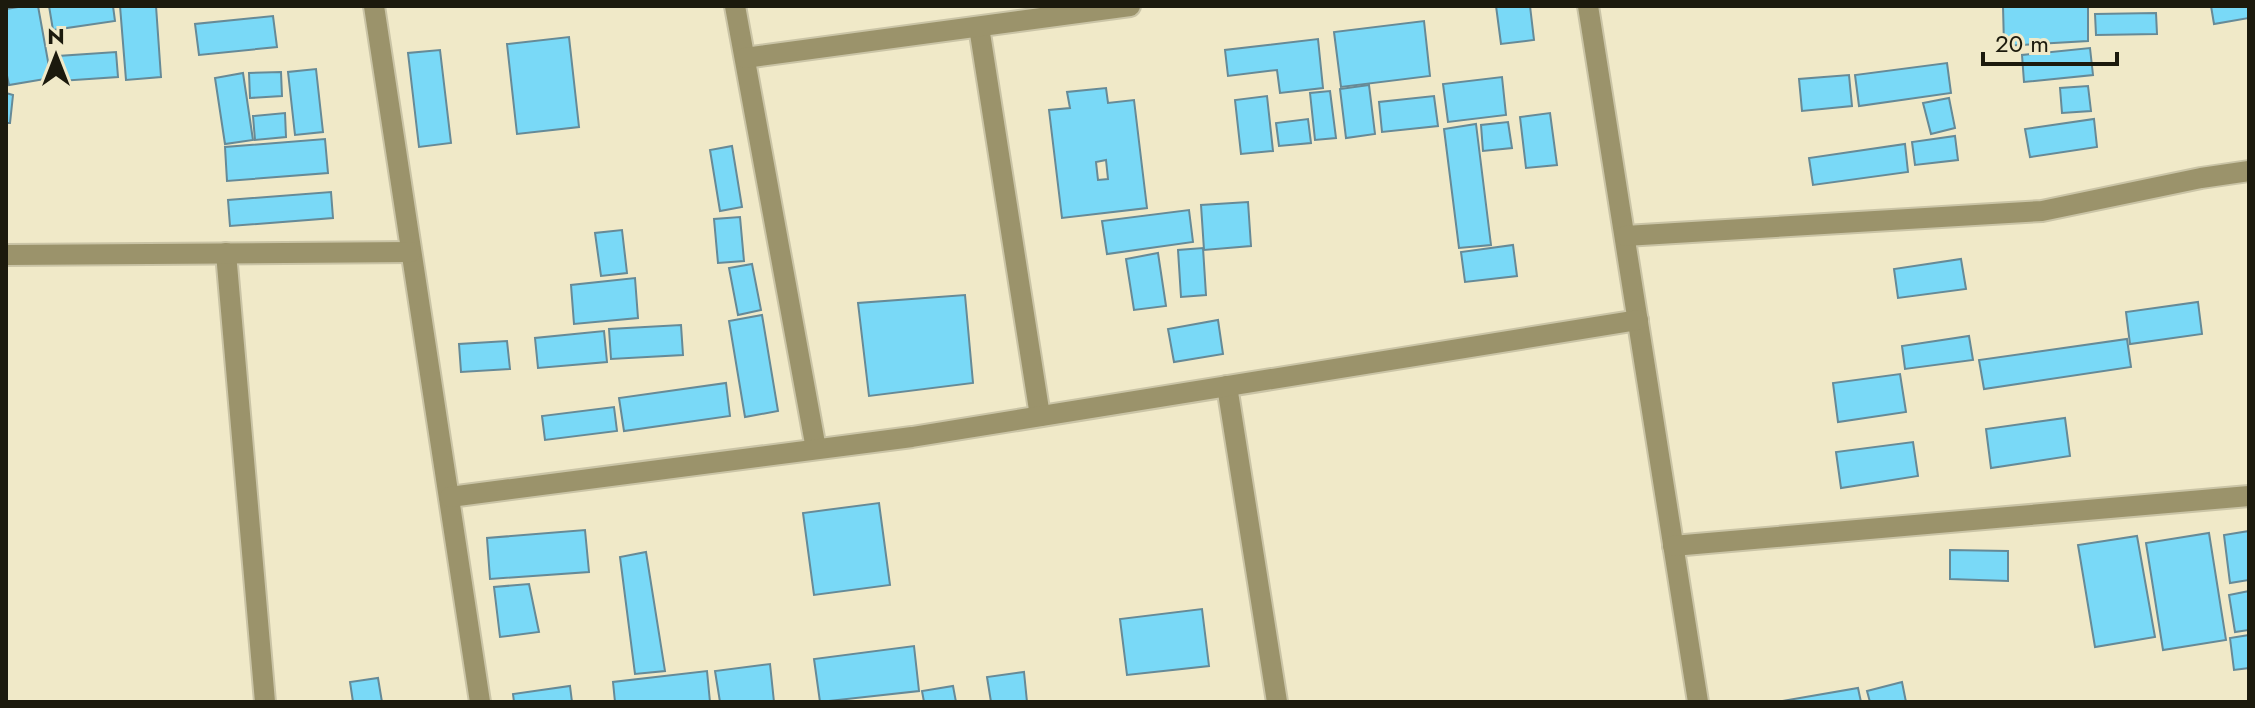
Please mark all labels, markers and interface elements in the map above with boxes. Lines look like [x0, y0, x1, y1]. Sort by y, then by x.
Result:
north arrow [16, 16, 96, 96]
scale bar [1983, 16, 2117, 66]
text: N [47, 20, 65, 52]
text: 20 m [1995, 26, 2049, 61]

